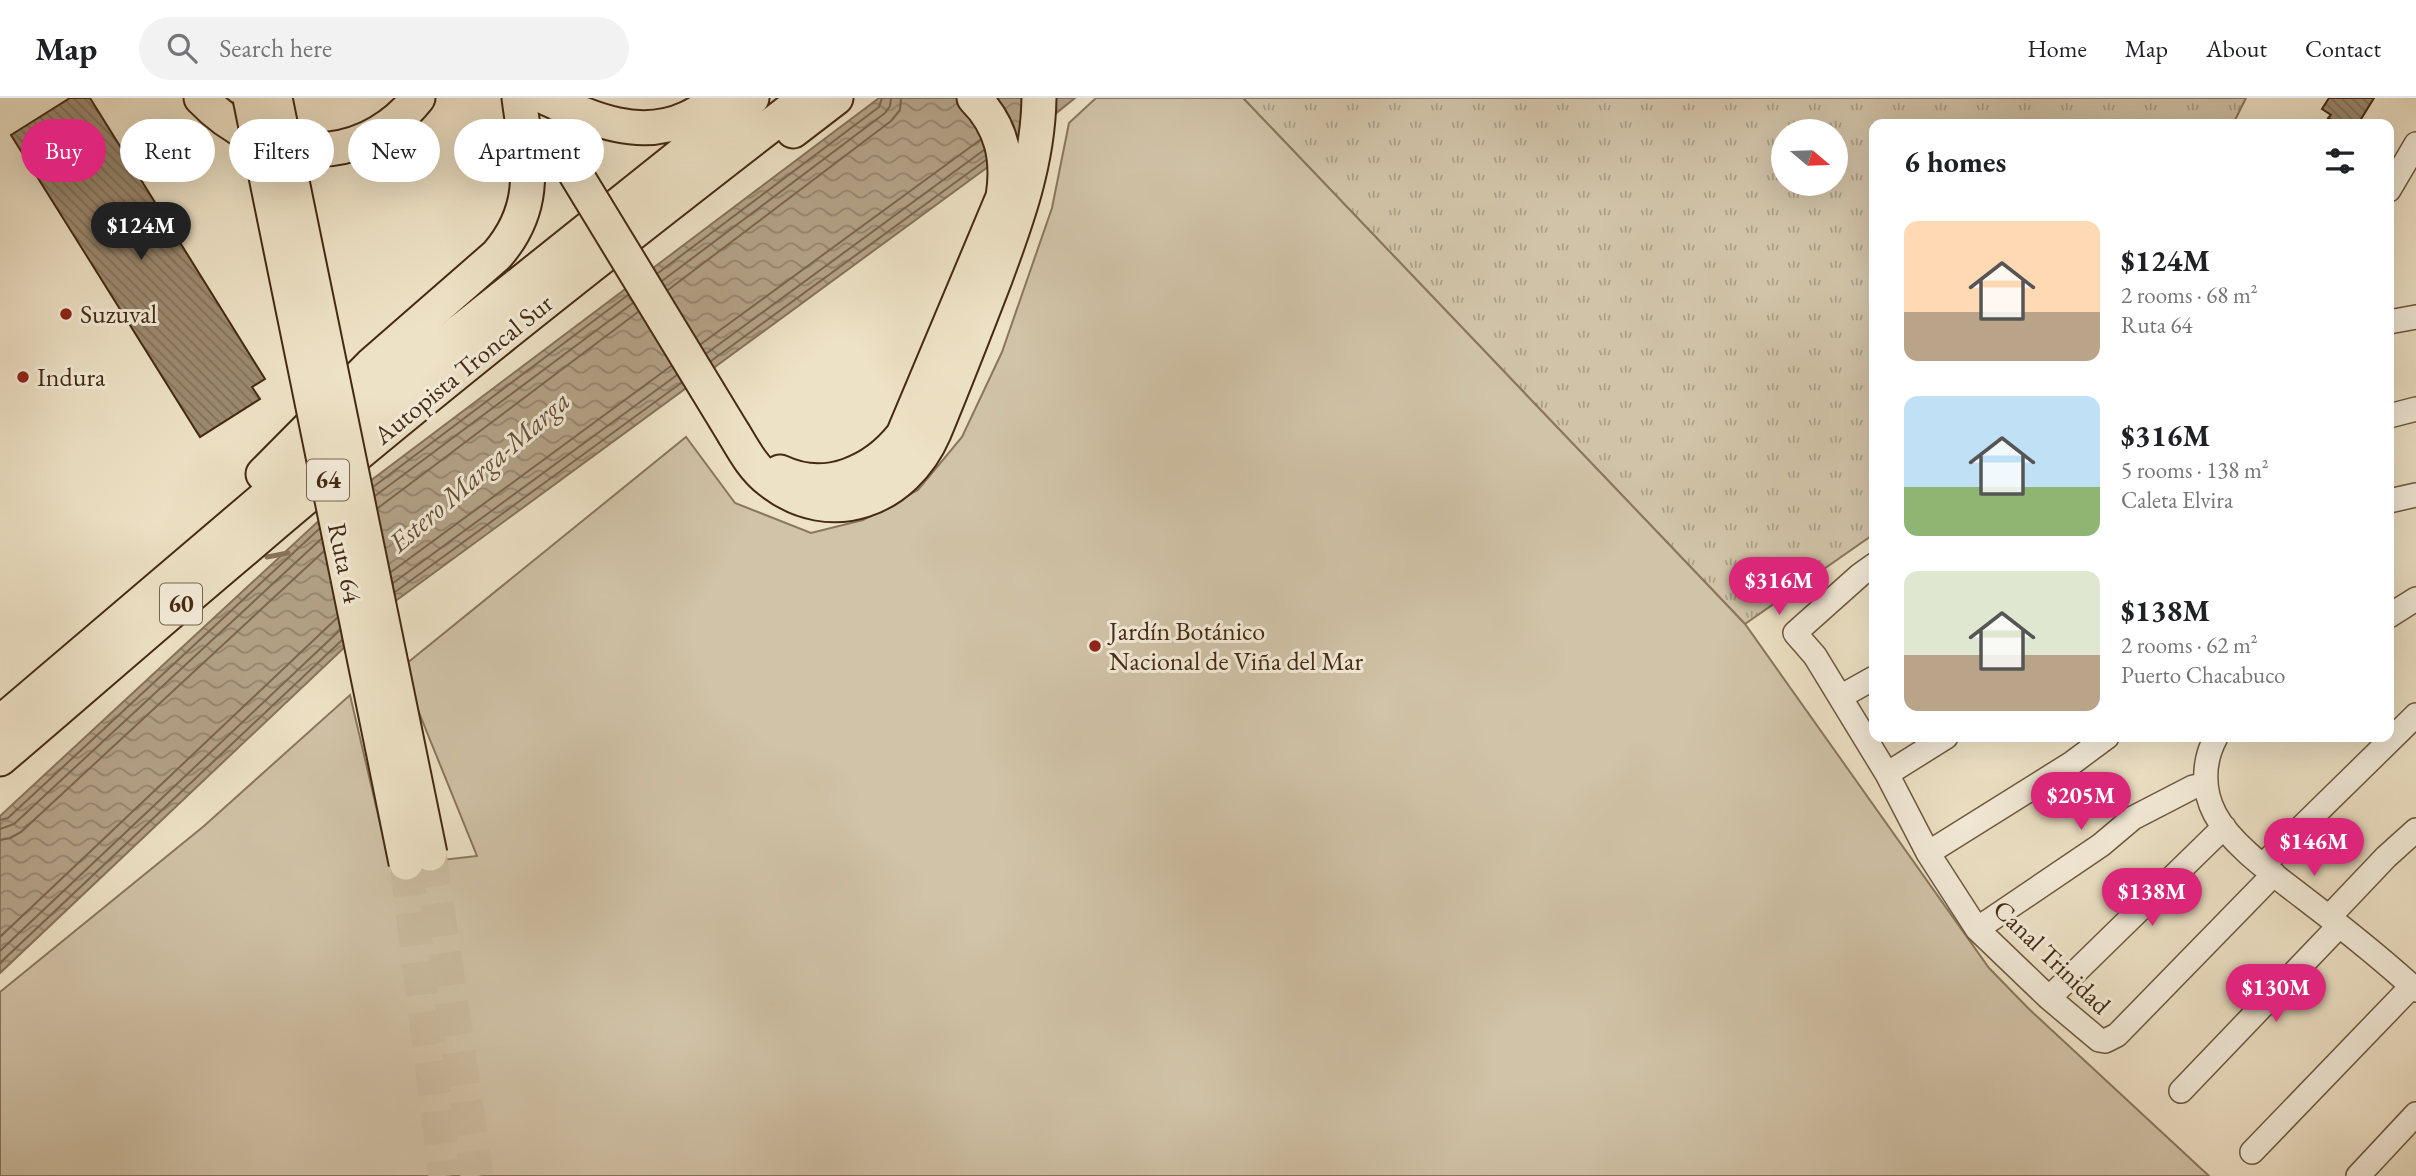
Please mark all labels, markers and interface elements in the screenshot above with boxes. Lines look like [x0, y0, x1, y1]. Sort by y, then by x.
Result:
search box [139, 17, 629, 80]
text: Map [35, 27, 97, 70]
icon: search [163, 29, 201, 67]
text: Search here [219, 31, 332, 65]
text: Home [2027, 33, 2087, 64]
text: Map [2125, 33, 2168, 64]
text: About [2206, 33, 2267, 64]
text: Contact [2305, 33, 2381, 64]
chip: Buy [21, 119, 106, 182]
chip: Rent [120, 119, 215, 182]
chip: Filters [229, 119, 334, 182]
chip: New [348, 119, 440, 182]
chip: Apartment [454, 119, 604, 182]
north arrow [1771, 119, 1848, 196]
map controls [1771, 119, 1848, 196]
text: 6 homes [1904, 142, 2006, 181]
icon: filters [2321, 142, 2359, 180]
pin: $124M [92, 202, 190, 262]
text: $124M [107, 210, 175, 240]
text: $124M [2121, 241, 2210, 280]
icon: home [1960, 249, 2044, 333]
text: 2 rooms · 68 m² [2121, 280, 2258, 310]
street label: Autopista Troncal Sur [366, 286, 560, 452]
place label: Suzuval [80, 297, 157, 331]
marker: Suzuval [58, 306, 74, 322]
text: Ruta 64 [2121, 310, 2193, 340]
place label: Indura [37, 360, 106, 394]
marker: Indura [15, 369, 31, 385]
water label: Estero Marga-Marga [380, 382, 577, 560]
text: $316M [2121, 416, 2210, 455]
icon: home [1960, 424, 2044, 508]
text: 5 rooms · 138 m² [2121, 455, 2269, 485]
road number: 64 [307, 460, 349, 500]
text: Caleta Elvira [2121, 485, 2233, 515]
street label: Ruta 64 [320, 520, 370, 607]
pin: $316M [1730, 558, 1828, 617]
text: $316M [1745, 565, 1813, 595]
road number: 60 [160, 584, 202, 624]
text: $138M [2121, 591, 2210, 630]
icon: home [1960, 599, 2044, 683]
place label: Jardín Botánico Nacional de Viña del Mar [1107, 614, 1363, 678]
text: 2 rooms · 62 m² [2121, 630, 2258, 660]
marker: Jardín Botánico Nacional de Viña del Mar [1087, 638, 1103, 654]
text: Puerto Chacabuco [2121, 660, 2285, 690]
pin: $205M [2032, 772, 2130, 832]
text: $205M [2047, 780, 2115, 810]
pin: $146M [2265, 818, 2363, 878]
text: $146M [2280, 826, 2348, 856]
pin: $138M [2103, 868, 2201, 928]
text: $138M [2118, 876, 2186, 906]
street label: Canal Trinidad [1986, 892, 2119, 1022]
pin: $130M [2227, 964, 2325, 1024]
text: $130M [2242, 972, 2310, 1002]

